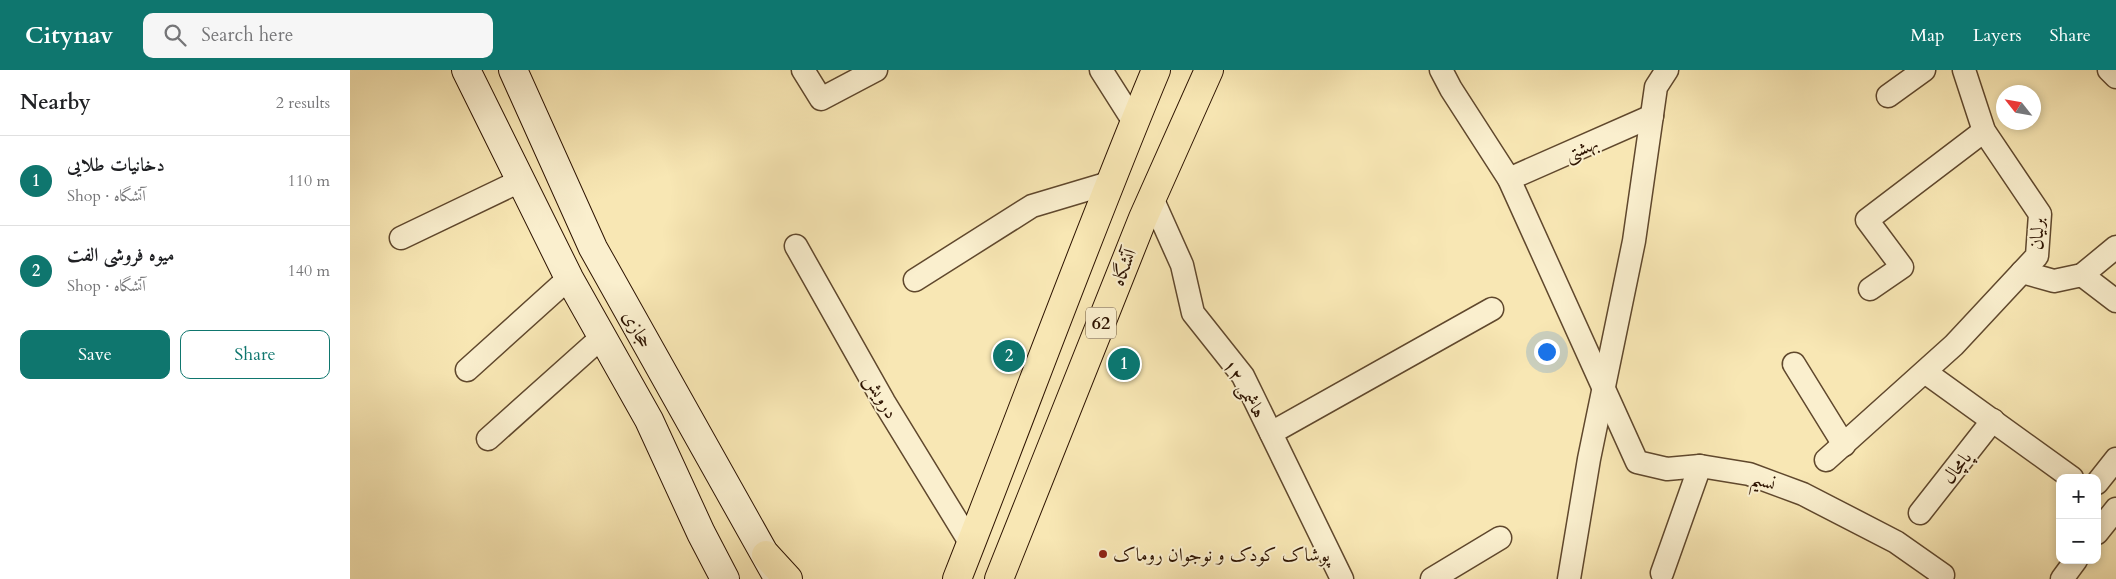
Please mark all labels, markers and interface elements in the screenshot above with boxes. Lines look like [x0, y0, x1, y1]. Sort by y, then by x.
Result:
search box [143, 13, 493, 58]
text: Citynav [25, 19, 113, 52]
icon: search [161, 21, 189, 49]
text: Search here [201, 22, 293, 48]
text: Map [1910, 23, 1945, 48]
text: Layers [1973, 23, 2022, 48]
text: Share [2050, 23, 2091, 48]
north arrow [1996, 85, 2041, 130]
text: Nearby [20, 88, 91, 117]
text: 2 results [276, 92, 330, 114]
street label: بهشتی [1560, 130, 1603, 168]
text: دخانیات طلایی [67, 152, 165, 178]
text: 1 [32, 170, 40, 192]
text: 110 m [288, 170, 330, 192]
text: Shop · آتشگاه [67, 185, 146, 207]
street label: برلیان [2023, 217, 2051, 251]
text: میوه فروشی الفت [67, 242, 174, 268]
street label: آتشگاه [1105, 243, 1144, 290]
text: 2 [32, 260, 40, 282]
text: 140 m [288, 260, 330, 282]
text: Shop · آتشگاه [67, 275, 146, 297]
street label: حجازی [616, 306, 658, 353]
road number: 62 [1086, 308, 1116, 338]
button: Save [20, 330, 170, 379]
button: Share [180, 330, 330, 379]
pin: 2 [993, 337, 1025, 375]
your location [1534, 339, 1560, 365]
pin: 1 [1108, 345, 1140, 383]
street label: ۱۲ هاشمی [1216, 354, 1272, 423]
street label: درویش [858, 369, 904, 424]
street label: پامچال [1936, 445, 1979, 490]
street label: نسیم [1746, 465, 1779, 503]
map controls [2056, 474, 2101, 564]
button: + [2056, 474, 2101, 519]
button: − [2056, 519, 2101, 564]
place label: پوشاک کودک و نوجوان روماک [1113, 542, 1331, 568]
marker: پوشاک کودک و نوجوان روماک [1097, 548, 1109, 560]

